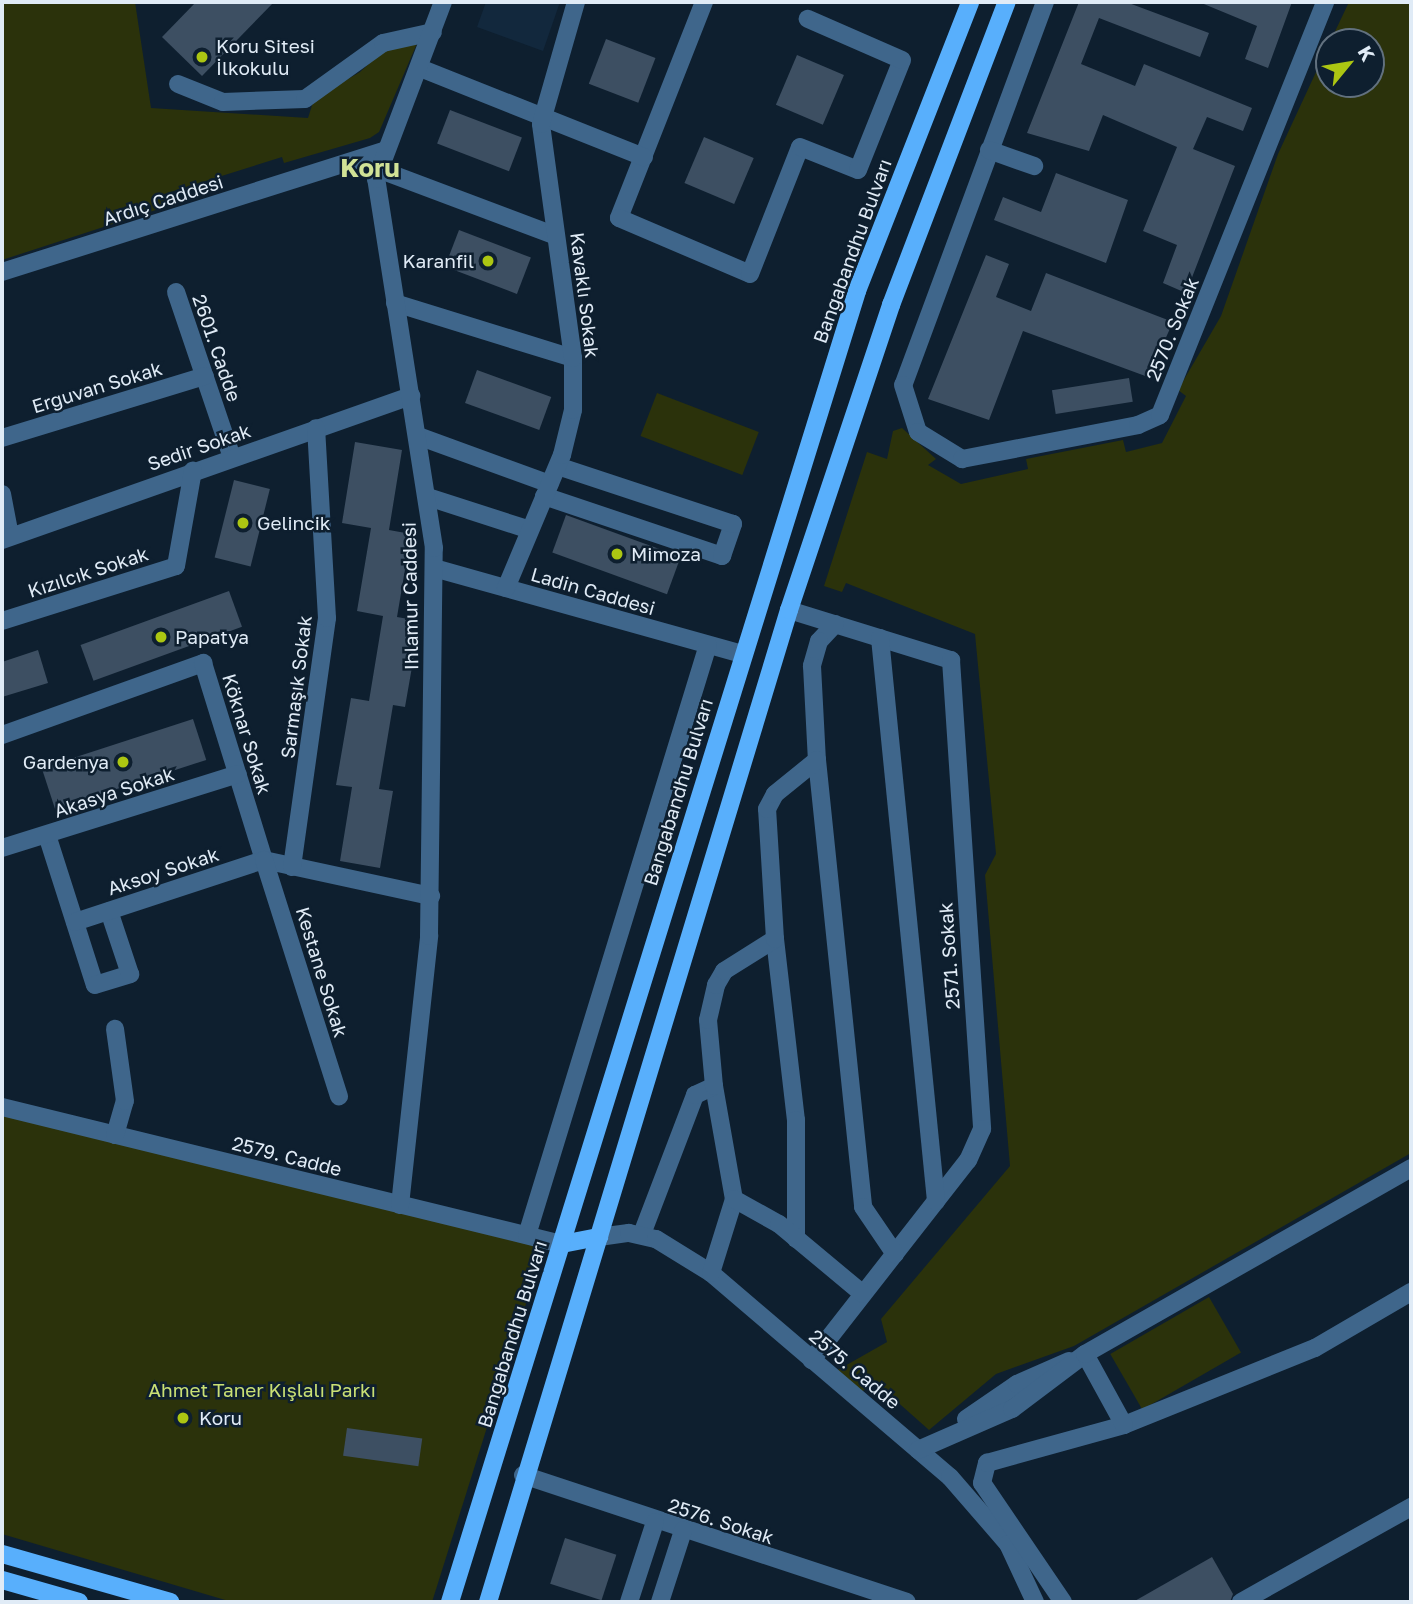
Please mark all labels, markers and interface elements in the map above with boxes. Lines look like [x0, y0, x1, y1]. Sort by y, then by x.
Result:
north arrow [1315, 28, 1385, 98]
place label: Koru Sitesi İlkokulu [216, 35, 315, 79]
text: K [1353, 42, 1380, 65]
marker: Koru Sitesi İlkokulu [194, 49, 210, 65]
district label: Koru [340, 152, 400, 184]
street label: Bangabandhu Bulvarı [808, 156, 896, 346]
street label: Ardıç Caddesi [100, 170, 226, 230]
street label: Kavaklı Sokak [566, 231, 604, 359]
place label: Karanfil [403, 250, 474, 272]
marker: Karanfil [480, 253, 496, 269]
street label: 2570. Sokak [1141, 274, 1203, 384]
street label: 2601. Cadde [188, 291, 246, 405]
street label: Erguvan Sokak [29, 356, 165, 418]
street label: Sedir Sokak [144, 419, 254, 475]
place label: Gelincik [257, 512, 330, 534]
marker: Gelincik [235, 515, 251, 531]
street label: Ihlamur Caddesi [397, 522, 423, 670]
street label: Kızılcık Sokak [25, 542, 151, 602]
place label: Mimoza [631, 543, 701, 565]
marker: Mimoza [609, 546, 625, 562]
street label: Ladin Caddesi [528, 562, 658, 620]
street label: Sarmaşık Sokak [276, 614, 316, 760]
place label: Papatya [175, 626, 249, 648]
marker: Papatya [153, 629, 169, 645]
street label: Köknar Sokak [218, 671, 276, 797]
street label: Bangabandhu Bulvarı [639, 696, 717, 888]
place label: Gardenya [23, 751, 109, 773]
marker: Gardenya [115, 754, 131, 770]
street label: Akasya Sokak [51, 762, 177, 822]
street label: Aksoy Sokak [105, 842, 221, 900]
street label: 2571. Sokak [934, 902, 964, 1010]
street label: Kestane Sokak [291, 904, 353, 1040]
street label: 2579. Cadde [230, 1131, 344, 1181]
street label: Bangabandhu Bulvarı [473, 1238, 551, 1430]
street label: 2575. Cadde [805, 1324, 905, 1414]
park label: Ahmet Taner Kışlalı Parkı [148, 1379, 376, 1401]
place label: Koru [199, 1407, 242, 1429]
marker: Koru [173, 1408, 193, 1428]
street label: 2576. Sokak [665, 1493, 777, 1549]

